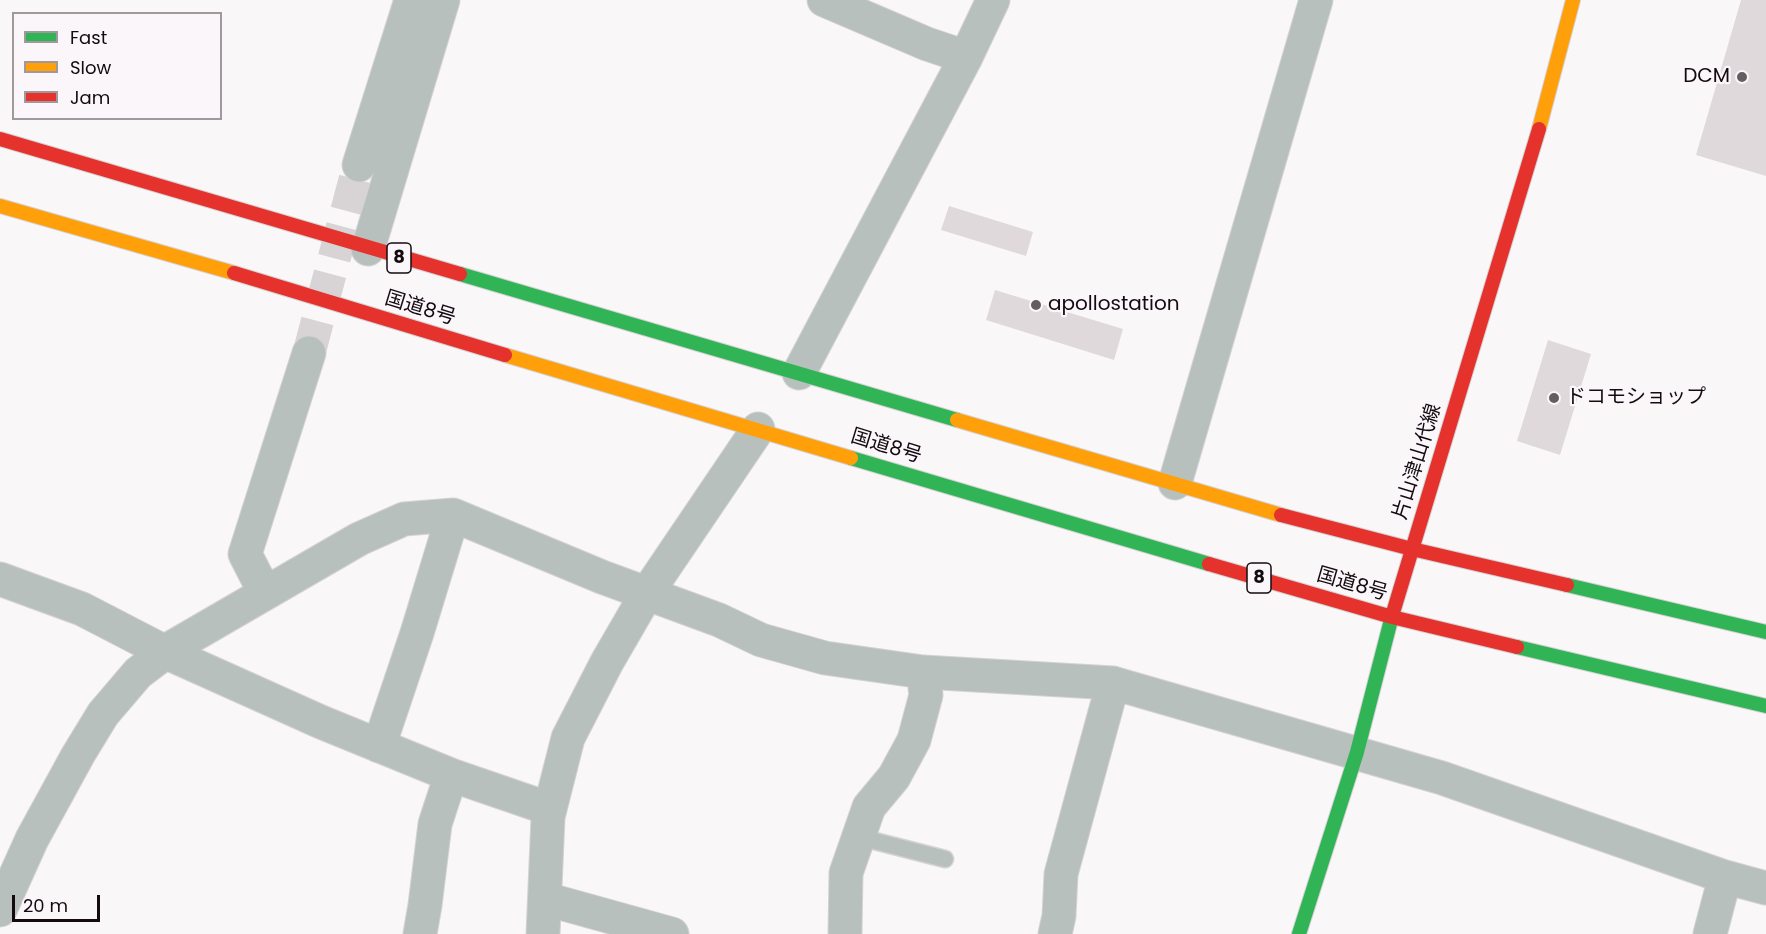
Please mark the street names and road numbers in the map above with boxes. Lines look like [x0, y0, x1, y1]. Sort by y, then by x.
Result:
road number: 8 [387, 243, 411, 273]
street label: 国道8号 [382, 287, 458, 331]
street label: 片山津山代線 [1389, 401, 1447, 523]
street label: 国道8号 [848, 425, 924, 469]
road number: 8 [1247, 563, 1271, 593]
street label: 国道8号 [1314, 563, 1390, 607]

